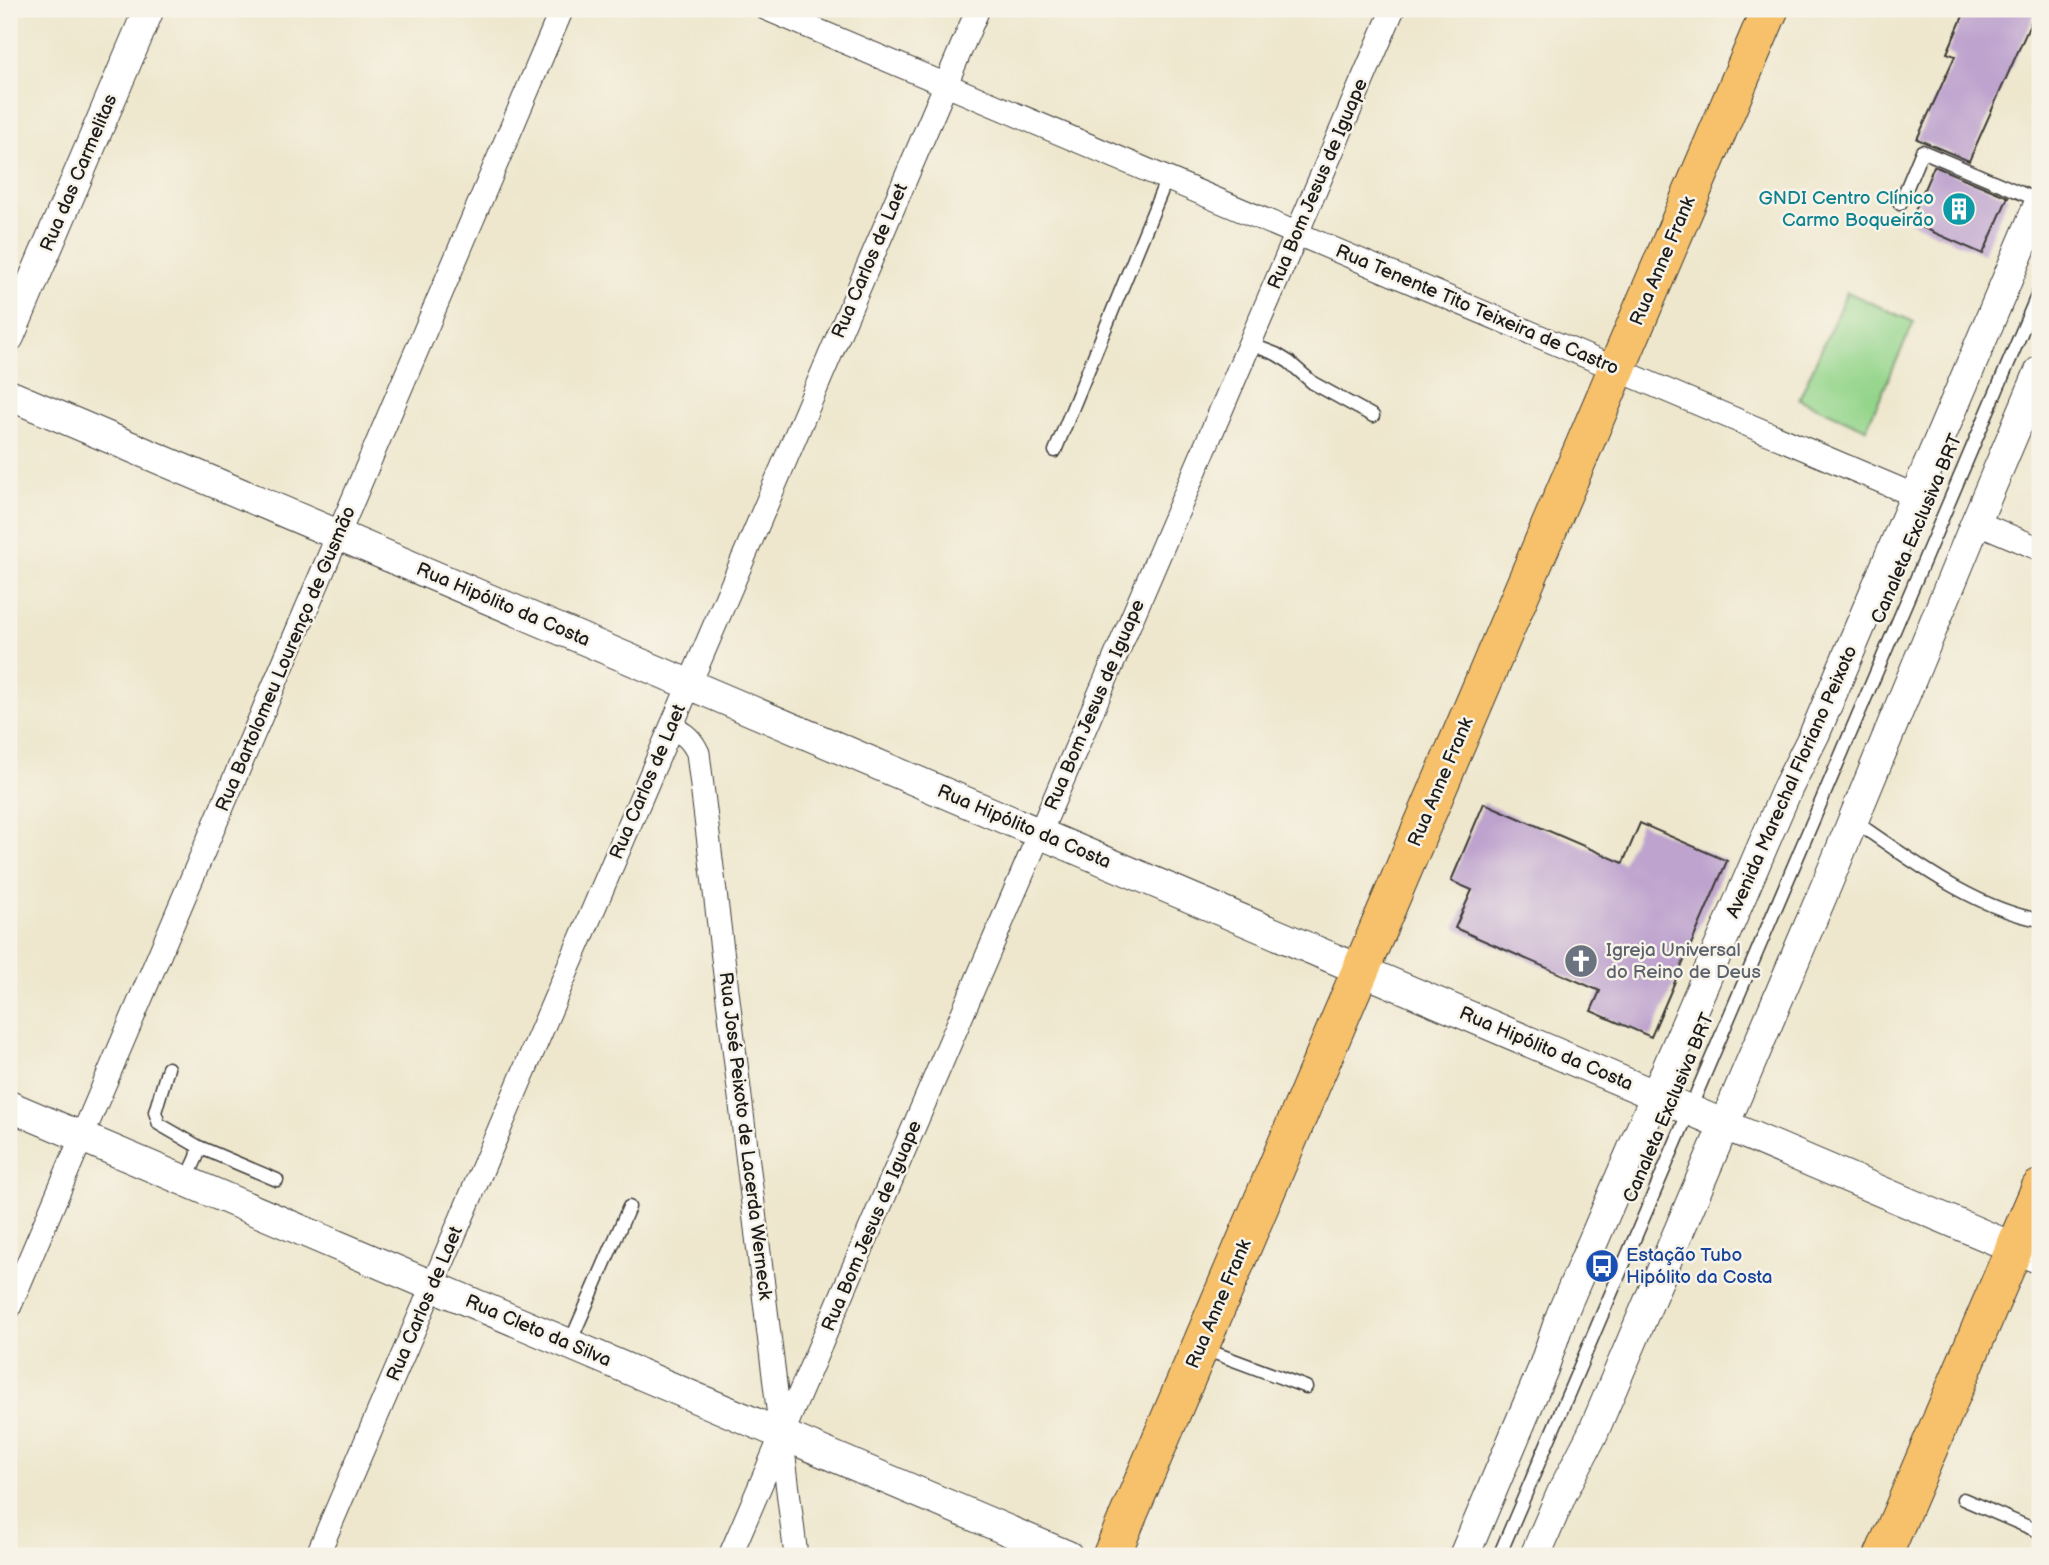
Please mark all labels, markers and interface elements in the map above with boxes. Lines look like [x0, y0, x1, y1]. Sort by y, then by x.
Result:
street label: Rua Bom Jesus de Iguape [1263, 75, 1373, 293]
street label: Rua das Carmelitas [36, 91, 122, 255]
street label: Rua Carlos de Laet [827, 180, 913, 342]
place label: GNDI Centro Clínico Carmo Boqueirão [1759, 187, 1934, 232]
building icon: GNDI Centro Clínico Carmo Boqueirão [1940, 190, 1978, 228]
street label: Rua Anne Frank [1625, 192, 1701, 329]
street label: Rua Tenente Tito Teixeira de Castro [1332, 240, 1622, 380]
street label: Canaleta Exclusiva BRT [1867, 430, 1968, 627]
street label: Rua Bartolomeu Lourenço de Gusmão [211, 503, 361, 815]
street label: Rua Hipólito da Costa [413, 558, 593, 652]
street label: Rua Bom Jesus de Iguape [1040, 596, 1150, 814]
street label: Avenida Marechal Floriano Peixoto [1721, 642, 1863, 922]
street label: Rua Carlos de Laet [605, 701, 691, 863]
street label: Rua Anne Frank [1403, 713, 1479, 850]
street label: Rua Hipólito da Costa [934, 780, 1114, 874]
place label: Igreja Universal do Reino de Deus [1606, 939, 1761, 984]
church icon: Igreja Universal do Reino de Deus [1562, 942, 1600, 980]
street label: Rua José Peixoto de Lacerda Werneck [713, 971, 777, 1302]
street label: Rua Hipólito da Costa [1456, 1002, 1636, 1096]
street label: Canaleta Exclusiva BRT [1619, 1009, 1720, 1206]
street label: Rua Bom Jesus de Iguape [817, 1117, 927, 1335]
street label: Rua Carlos de Laet [382, 1223, 468, 1385]
street label: Rua Anne Frank [1181, 1235, 1257, 1372]
place label: Estação Tubo Hipólito da Costa [1626, 1244, 1773, 1289]
bus stop icon: Estação Tubo Hipólito da Costa [1583, 1247, 1621, 1285]
street label: Rua Cleto da Silva [462, 1290, 614, 1372]

